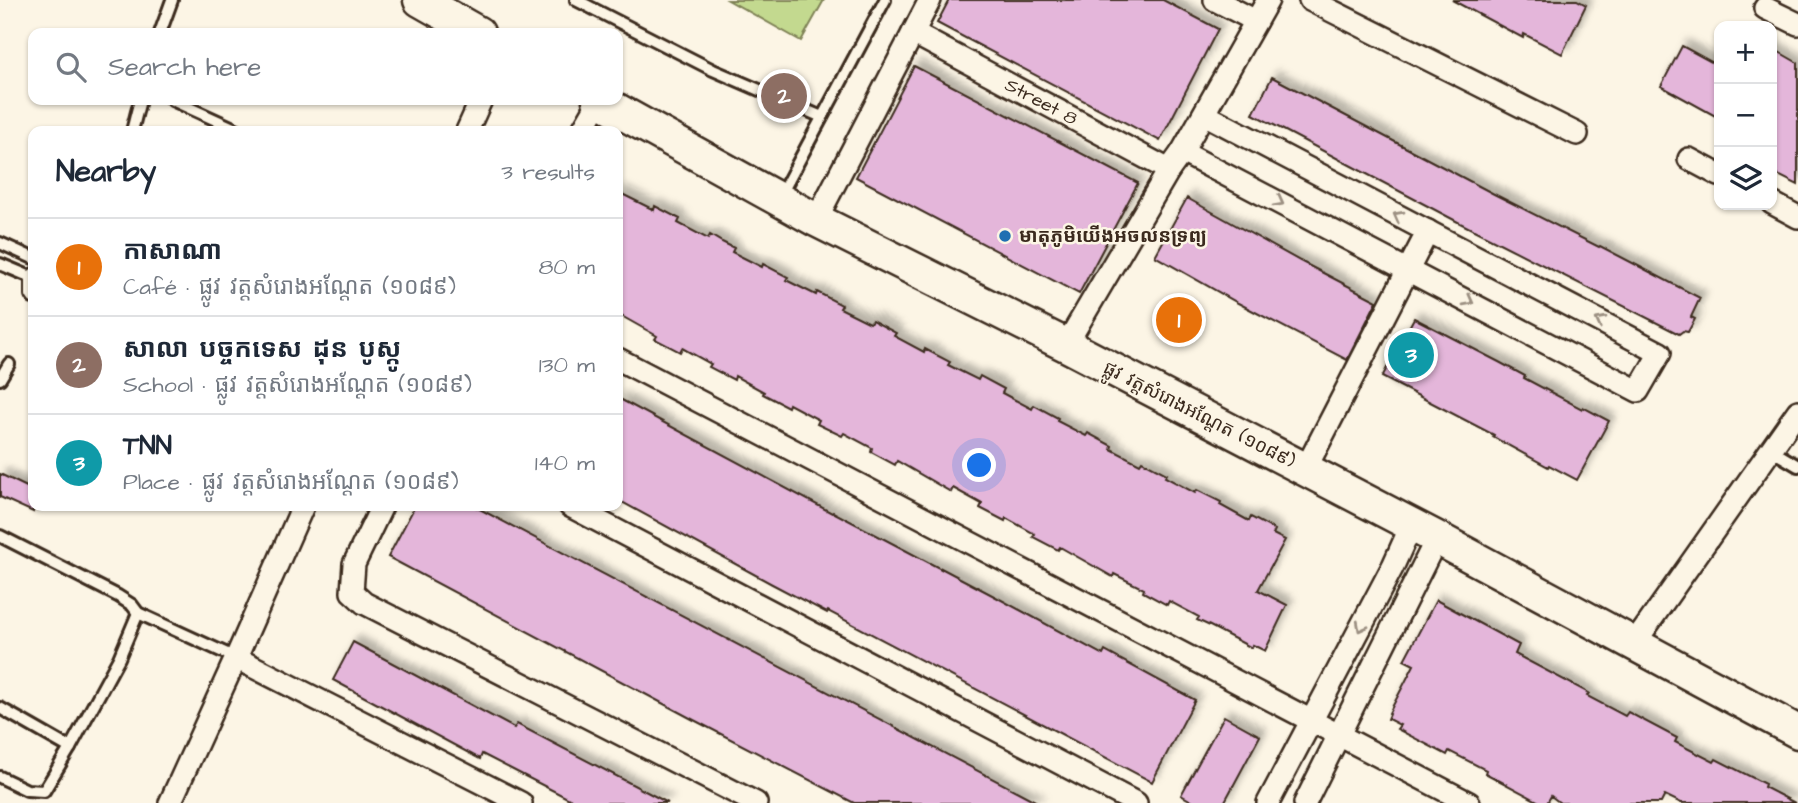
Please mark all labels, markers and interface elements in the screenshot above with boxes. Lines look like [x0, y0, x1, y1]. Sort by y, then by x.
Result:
map controls [1714, 21, 1777, 210]
button: + [1714, 21, 1777, 84]
search box [28, 28, 623, 105]
icon: search [52, 48, 90, 86]
text: Search here [108, 49, 261, 85]
pin: 2 [761, 70, 807, 122]
street label: Street 8 [1000, 72, 1082, 132]
button: − [1714, 84, 1777, 147]
button: layers [1714, 147, 1777, 210]
text: Nearby [56, 151, 156, 193]
text: 3 results [501, 156, 595, 188]
one-way arrow [1272, 194, 1285, 208]
one-way arrow [1393, 210, 1405, 224]
place label: មាតុភូមិយើងអចលនទ្រព្យ [1019, 223, 1207, 250]
marker: មាតុភូមិយើងអចលនទ្រព្យ [997, 228, 1013, 244]
text: កាសាណា [123, 233, 222, 269]
text: 1 [78, 251, 80, 283]
text: 80 m [538, 251, 595, 283]
text: Café · ផ្លូវ វត្តសំរោងអណ្ដែត (១០៨៩) [123, 271, 456, 303]
one-way arrow [1462, 293, 1474, 307]
pin: 1 [1156, 294, 1202, 346]
one-way arrow [1594, 316, 1607, 330]
pin: 3 [1388, 329, 1434, 381]
text: សាលា បច្ចកទេស ដុន បូស្កូ [123, 331, 401, 367]
text: 2 [72, 349, 86, 381]
text: 130 m [539, 349, 595, 381]
street label: ផ្លូវ វត្តសំរោងអណ្ដែត (១០៨៩) [1097, 355, 1300, 478]
text: School · ផ្លូវ វត្តសំរោងអណ្ដែត (១០៨៩) [123, 369, 472, 401]
text: TNN [123, 428, 172, 464]
text: 3 [73, 447, 85, 479]
text: 140 m [535, 447, 595, 479]
your location [962, 448, 996, 482]
text: Place · ផ្លូវ វត្តសំរោងអណ្ដែត (១០៨៩) [123, 466, 459, 498]
one-way arrow [1356, 620, 1369, 632]

